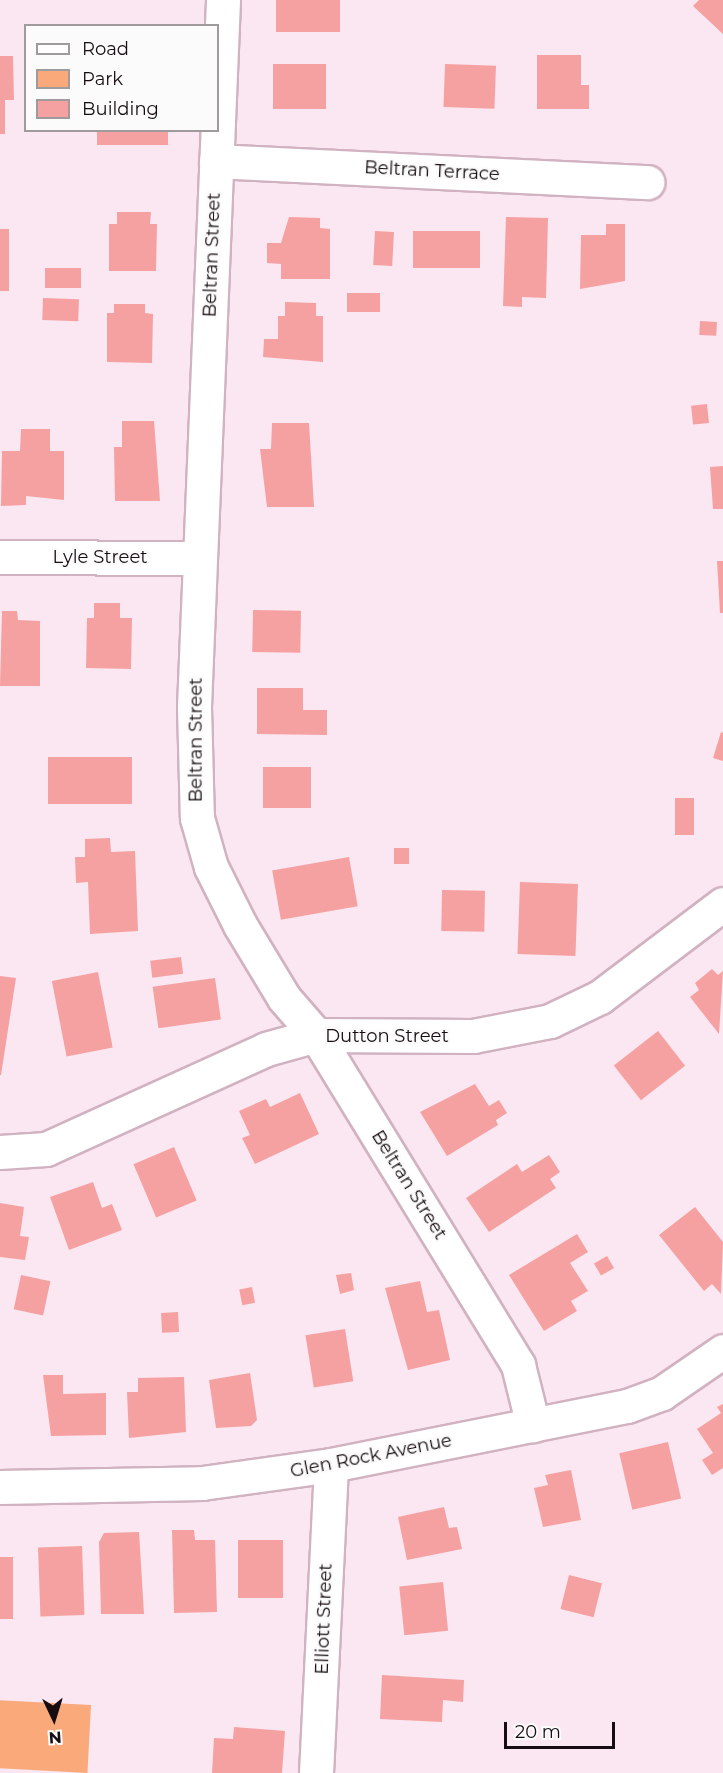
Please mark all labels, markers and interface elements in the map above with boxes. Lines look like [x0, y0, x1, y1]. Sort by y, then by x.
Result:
legend [24, 24, 219, 132]
text: Road [82, 38, 129, 60]
text: Park [82, 68, 123, 90]
text: Building [82, 98, 159, 120]
street label: Beltran Terrace [364, 157, 500, 185]
street label: Beltran Street [199, 192, 225, 318]
street label: Lyle Street [52, 546, 148, 568]
street label: Beltran Street [185, 678, 207, 802]
street label: Dutton Street [325, 1025, 449, 1047]
street label: Beltran Street [367, 1126, 451, 1244]
street label: Glen Rock Avenue [288, 1430, 454, 1482]
street label: Elliott Street [311, 1563, 337, 1675]
north arrow [24, 1689, 84, 1749]
scale bar [507, 1710, 618, 1748]
text: 20 m [515, 1721, 561, 1743]
text: N [48, 1728, 62, 1747]

